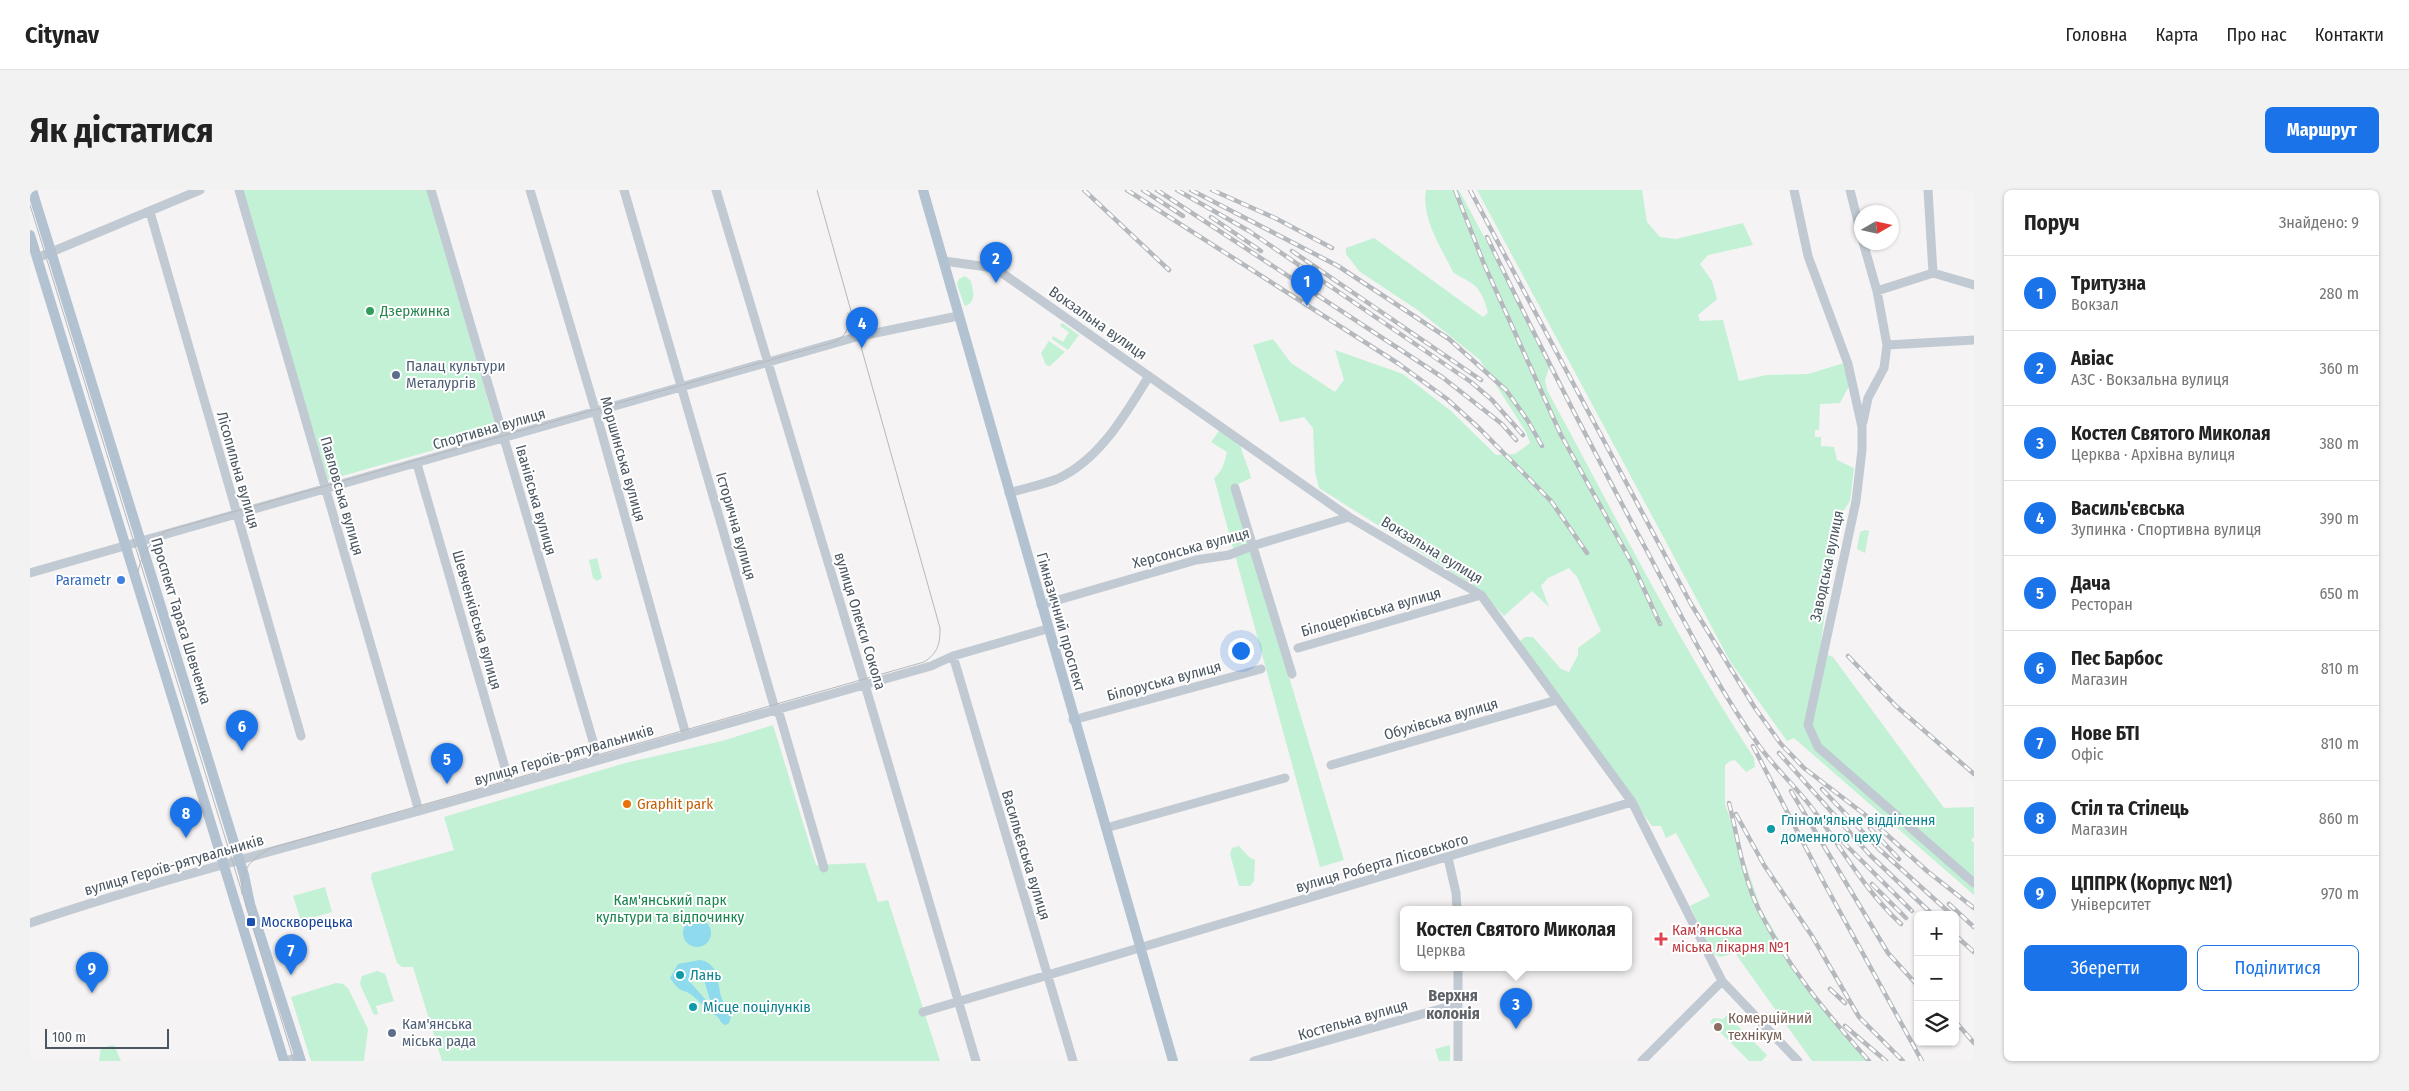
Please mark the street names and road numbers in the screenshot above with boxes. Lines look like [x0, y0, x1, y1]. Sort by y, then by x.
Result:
street label: Вокзальна вулиця [1046, 282, 1150, 364]
street label: Моршинська вулиця [597, 394, 649, 524]
street label: Спортивна вулиця [431, 404, 547, 454]
street label: Лісопильна вулиця [213, 409, 263, 531]
street label: Павловська вулиця [316, 434, 368, 558]
street label: Іванівська вулиця [512, 443, 560, 557]
street label: Історична вулиця [712, 470, 760, 582]
street label: Заводська вулиця [1806, 509, 1848, 623]
street label: Вокзальна вулиця [1378, 513, 1486, 587]
street label: Херсонська вулиця [1130, 524, 1252, 572]
street label: Проспект Тараса Шевченка [147, 536, 215, 706]
street label: Шевченківська вулиця [448, 548, 506, 692]
street label: вулиця Олекси Сокола [831, 550, 889, 692]
street label: Гімназичний проспект [1033, 550, 1090, 694]
street label: Білоцерківська вулиця [1299, 583, 1443, 641]
street label: Білоруська вулиця [1105, 657, 1223, 705]
street label: Обухівська вулиця [1382, 694, 1500, 744]
street label: вулиця Героїв-рятувальників [472, 721, 656, 789]
street label: Васильєвська вулиця [998, 788, 1054, 922]
street label: вулиця Роберта Лісовського [1294, 830, 1470, 896]
street label: вулиця Героїв-рятувальників [82, 831, 266, 899]
street label: Костельна вулиця [1296, 996, 1410, 1044]

